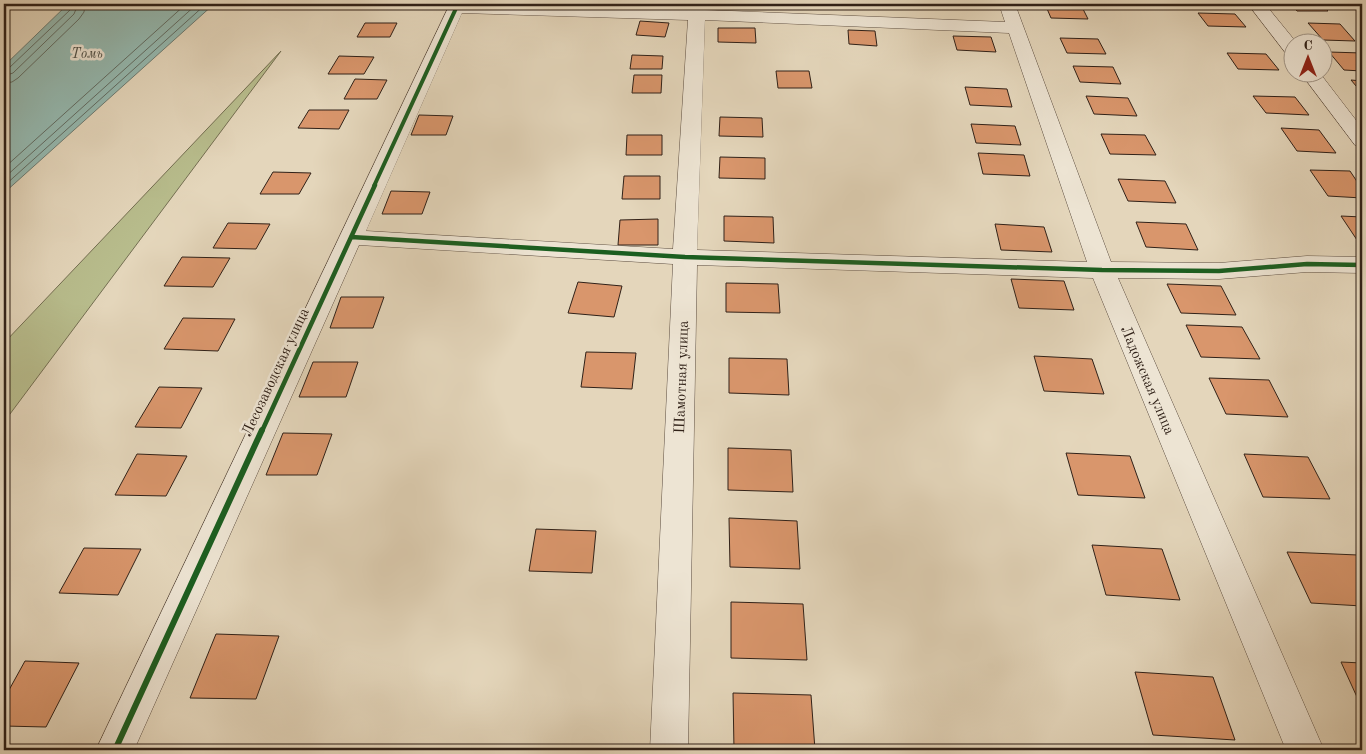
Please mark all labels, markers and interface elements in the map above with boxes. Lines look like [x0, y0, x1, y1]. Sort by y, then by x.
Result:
north arrow [1284, 32, 1334, 82]
text: С [1303, 39, 1313, 53]
water label: Томь [71, 47, 103, 61]
street label: Лесозаводская улица [240, 306, 313, 439]
street label: Шамотная улица [673, 320, 692, 434]
street label: Ладожская улица [1117, 324, 1177, 438]

